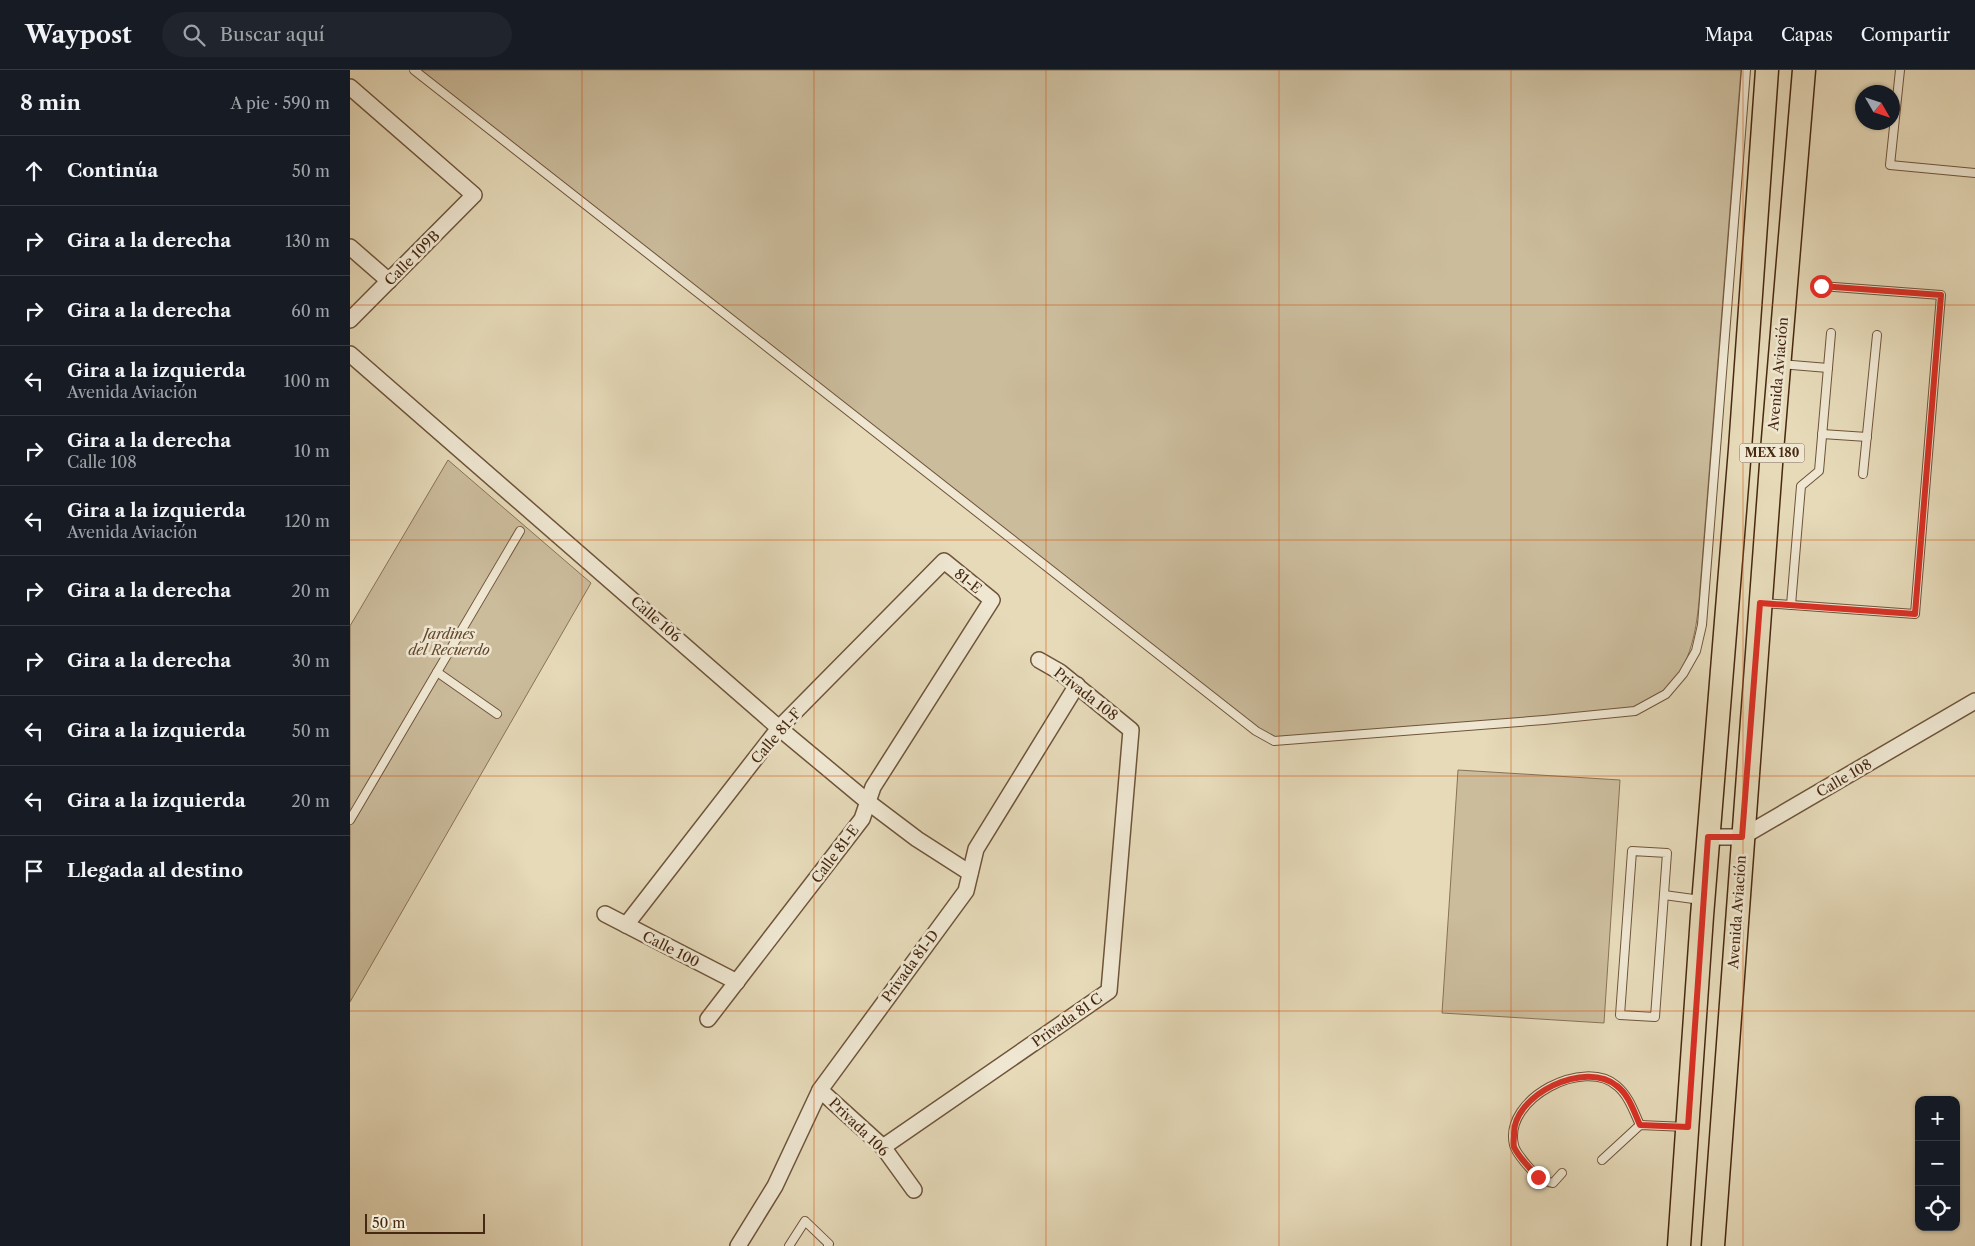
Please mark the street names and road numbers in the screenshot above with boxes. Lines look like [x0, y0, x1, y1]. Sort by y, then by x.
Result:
street label: Calle 109B [381, 226, 444, 289]
street label: Avenida Aviación [1764, 316, 1792, 433]
road number: MEX 180 [1740, 443, 1804, 462]
street label: 81-E [951, 565, 985, 597]
street label: Calle 106 [627, 592, 685, 646]
street label: Privada 108 [1050, 663, 1122, 725]
street label: Calle 81-F [747, 705, 805, 767]
street label: Calle 108 [1813, 755, 1875, 801]
street label: Calle 81-E [807, 821, 863, 887]
street label: Avenida Aviación [1724, 854, 1750, 971]
street label: Privada 81-D [878, 926, 942, 1006]
street label: Calle 100 [639, 927, 703, 971]
street label: Privada 81 C [1028, 989, 1106, 1051]
street label: Privada 106 [825, 1094, 893, 1160]

